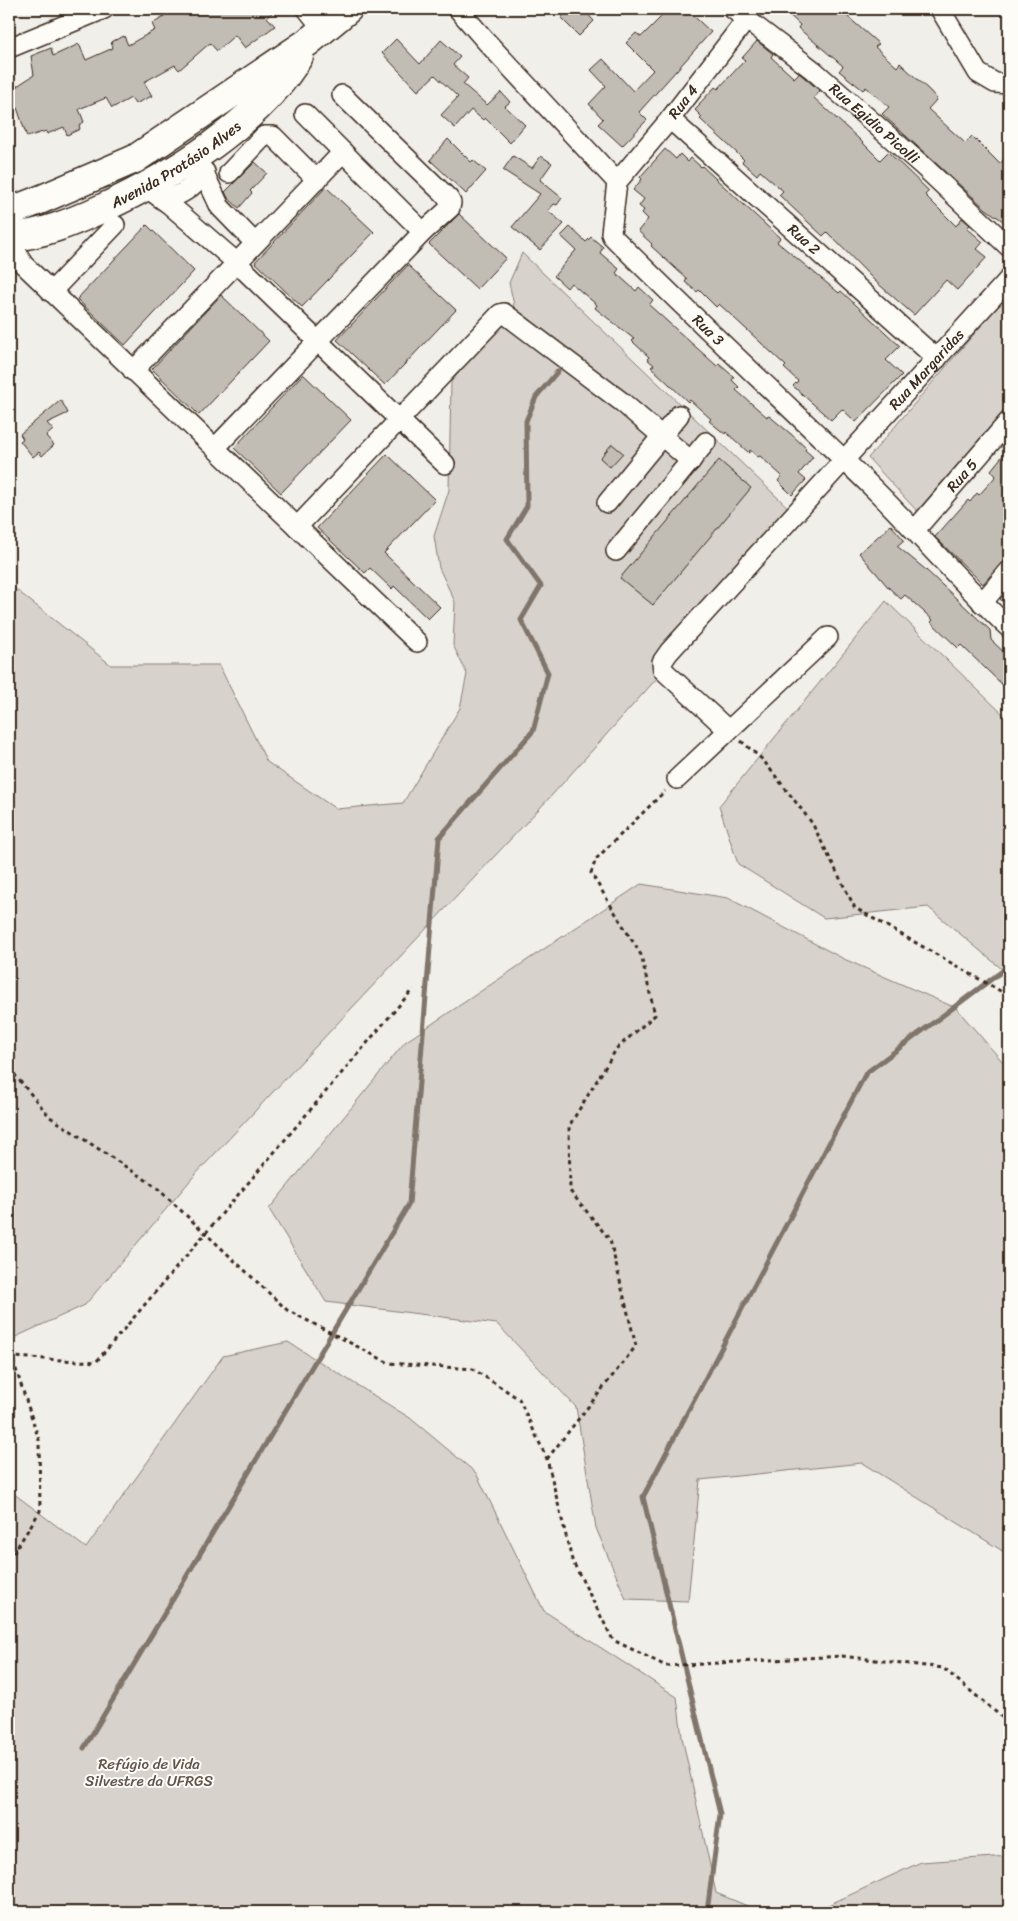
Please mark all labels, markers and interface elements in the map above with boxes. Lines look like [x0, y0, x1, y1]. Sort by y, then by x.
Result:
street label: Rua Egidio Picolli [823, 76, 926, 171]
street label: Rua 4 [661, 79, 705, 125]
street label: Avenida Protásio Alves [105, 114, 248, 216]
street label: Rua 2 [781, 217, 827, 262]
street label: Rua 3 [686, 308, 730, 352]
street label: Rua Margaridas [882, 323, 971, 416]
street label: Rua 5 [940, 453, 984, 498]
park label: Refúgio de Vida Silvestre da UFRGS [85, 1751, 213, 1794]

